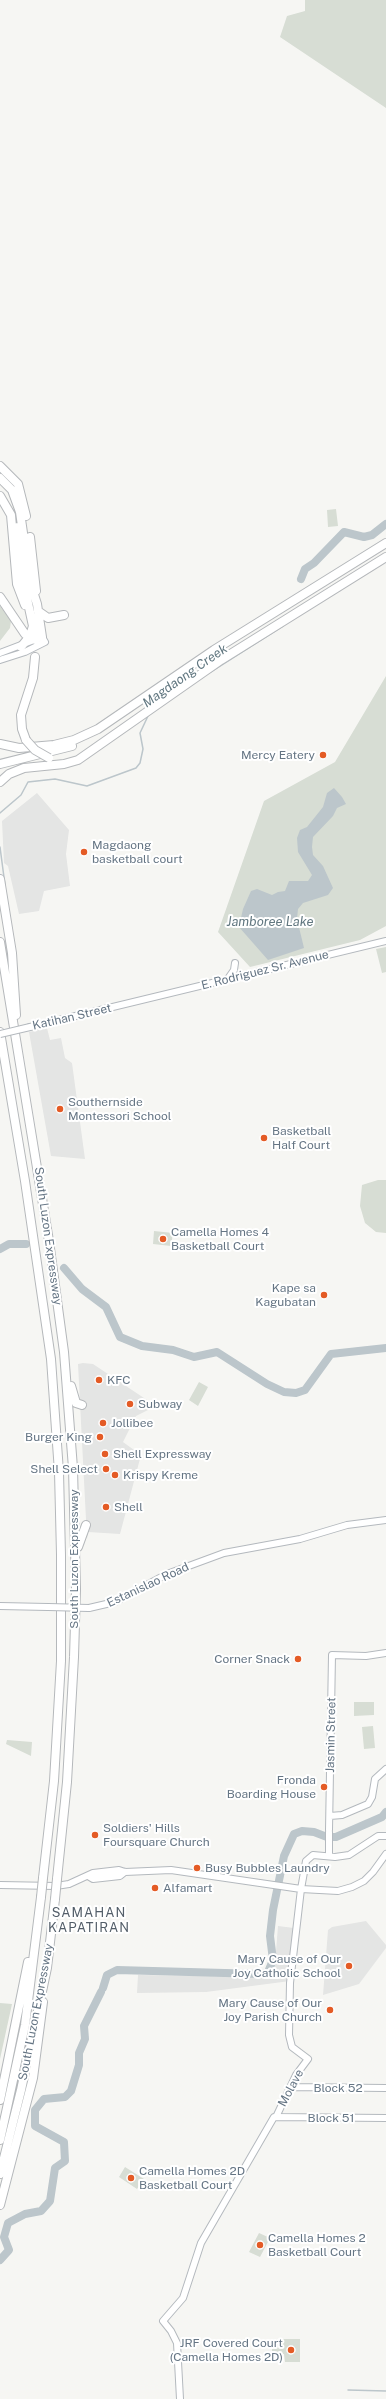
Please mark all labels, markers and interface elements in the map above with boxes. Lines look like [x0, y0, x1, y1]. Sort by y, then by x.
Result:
water label: Magdaong Creek [140, 641, 230, 711]
place label: Mercy Eatery [241, 748, 315, 762]
marker: Mercy Eatery [318, 750, 328, 760]
place label: Magdaong basketball court [92, 838, 183, 866]
marker: Magdaong basketball court [79, 847, 89, 857]
water label: Jamboree Lake [226, 914, 314, 930]
street label: E. Rodriguez Sr. Avenue [200, 947, 330, 993]
street label: Katihan Street [31, 1001, 113, 1033]
place label: Southernside Montessori School [68, 1095, 171, 1123]
marker: Southernside Montessori School [55, 1104, 65, 1114]
place label: Basketball Half Court [272, 1124, 331, 1152]
marker: Basketball Half Court [259, 1133, 269, 1143]
street label: South Luzon Expressway [31, 1166, 65, 1306]
place label: Camella Homes 4 Basketball Court [171, 1225, 269, 1253]
marker: Camella Homes 4 Basketball Court [158, 1234, 168, 1244]
place label: Kape sa Kagubatan [255, 1281, 316, 1309]
marker: Kape sa Kagubatan [319, 1290, 329, 1300]
place label: KFC [107, 1373, 131, 1387]
marker: KFC [94, 1375, 104, 1385]
place label: Subway [138, 1397, 182, 1411]
marker: Subway [125, 1399, 135, 1409]
place label: Jollibee [111, 1416, 153, 1430]
marker: Jollibee [98, 1418, 108, 1428]
place label: Burger King [25, 1430, 92, 1444]
marker: Burger King [95, 1432, 105, 1442]
place label: Shell Expressway [113, 1447, 212, 1461]
marker: Shell Expressway [100, 1449, 110, 1459]
place label: Shell Select [30, 1462, 98, 1476]
marker: Shell Select [101, 1464, 111, 1474]
place label: Krispy Kreme [123, 1468, 198, 1482]
marker: Krispy Kreme [110, 1470, 120, 1480]
street label: South Luzon Expressway [67, 1489, 81, 1629]
place label: Shell [114, 1500, 143, 1514]
marker: Shell [101, 1502, 111, 1512]
street label: Estanislao Road [105, 1560, 191, 1610]
place label: Corner Snack [214, 1652, 290, 1666]
marker: Corner Snack [293, 1654, 303, 1664]
street label: Jasmin Street [323, 1697, 339, 1773]
place label: Fronda Boarding House [227, 1773, 316, 1801]
marker: Fronda Boarding House [319, 1782, 329, 1792]
place label: Soldiers' Hills Foursquare Church [103, 1821, 210, 1849]
marker: Soldiers' Hills Foursquare Church [90, 1830, 100, 1840]
place label: Busy Bubbles Laundry [205, 1861, 330, 1875]
marker: Busy Bubbles Laundry [192, 1863, 202, 1873]
place label: Alfamart [163, 1881, 212, 1895]
marker: Alfamart [150, 1883, 160, 1893]
district label: SAMAHAN KAPATIRAN [48, 1905, 130, 1936]
street label: South Luzon Expressway [16, 1942, 56, 2082]
place label: Mary Cause of Our Joy Catholic School [233, 1952, 341, 1980]
marker: Mary Cause of Our Joy Catholic School [344, 1961, 354, 1971]
place label: Mary Cause of Our Joy Parish Church [218, 1996, 322, 2024]
marker: Mary Cause of Our Joy Parish Church [325, 2005, 335, 2015]
street label: Molave [275, 2067, 307, 2109]
street label: Block 52 [313, 2081, 363, 2095]
street label: Block 51 [308, 2111, 354, 2125]
place label: Camella Homes 2D Basketball Court [139, 2164, 245, 2192]
marker: Camella Homes 2D Basketball Court [126, 2173, 136, 2183]
place label: Camella Homes 2 Basketball Court [268, 2231, 366, 2259]
marker: Camella Homes 2 Basketball Court [255, 2240, 265, 2250]
place label: JRF Covered Court (Camella Homes 2D) [170, 2336, 283, 2364]
marker: JRF Covered Court (Camella Homes 2D) [286, 2345, 296, 2355]

